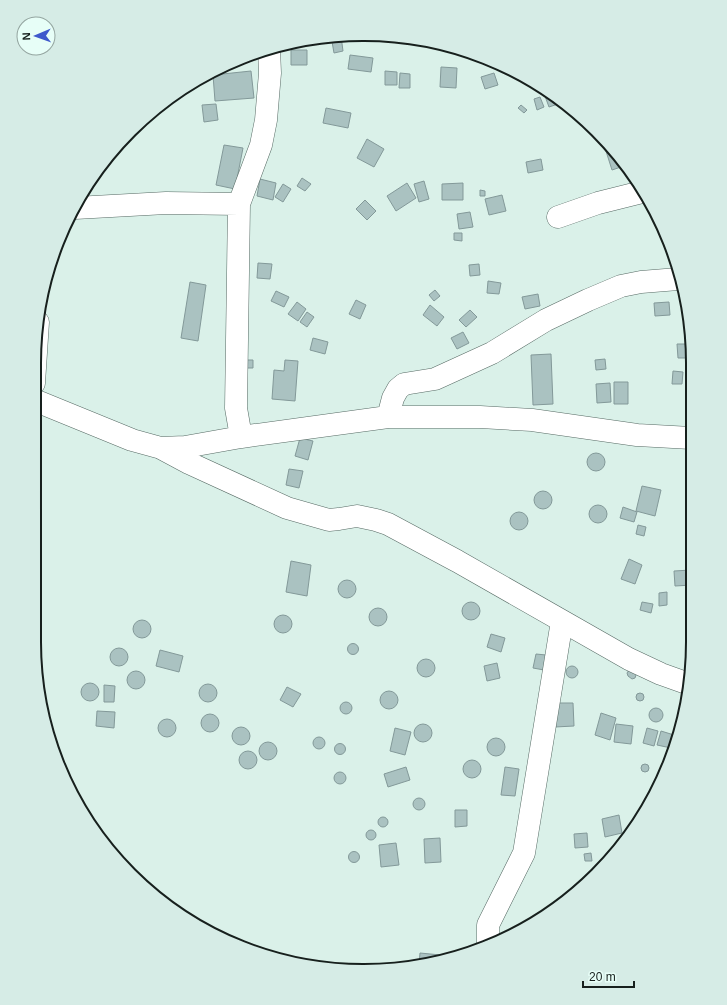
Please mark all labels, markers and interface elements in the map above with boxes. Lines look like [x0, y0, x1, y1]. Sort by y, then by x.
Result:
north arrow [16, 16, 56, 56]
text: N [20, 32, 32, 41]
scale bar [583, 963, 634, 989]
text: 20 m [589, 970, 616, 984]

